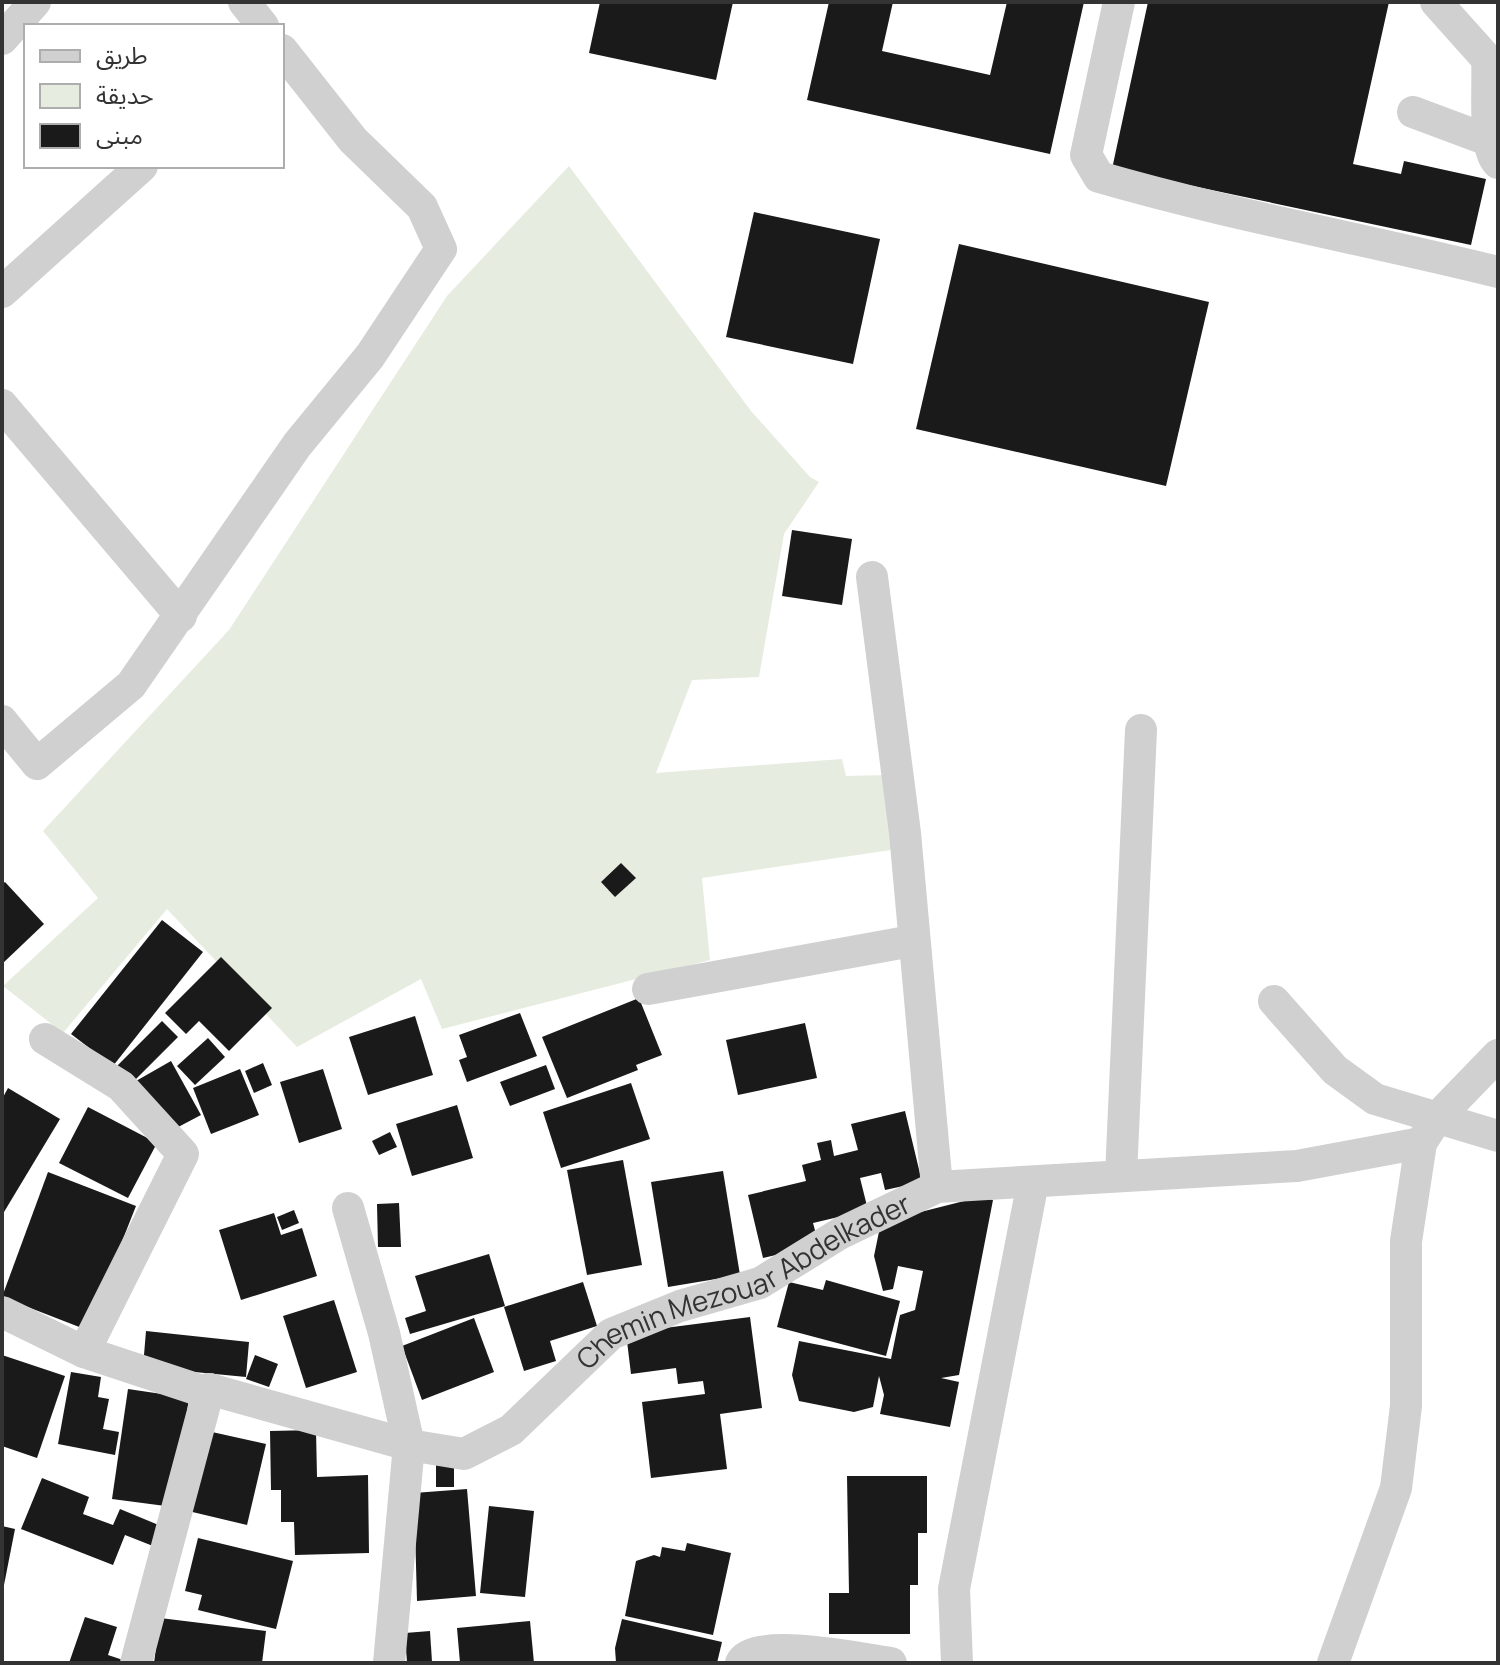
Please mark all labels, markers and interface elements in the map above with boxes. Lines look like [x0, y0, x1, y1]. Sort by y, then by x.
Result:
legend [24, 24, 284, 168]
text: طريق [96, 38, 148, 71]
text: حديقة [96, 78, 154, 111]
text: مبنى [96, 118, 143, 151]
street label: Chemin Mezouar Abdelkader [567, 1184, 916, 1377]

